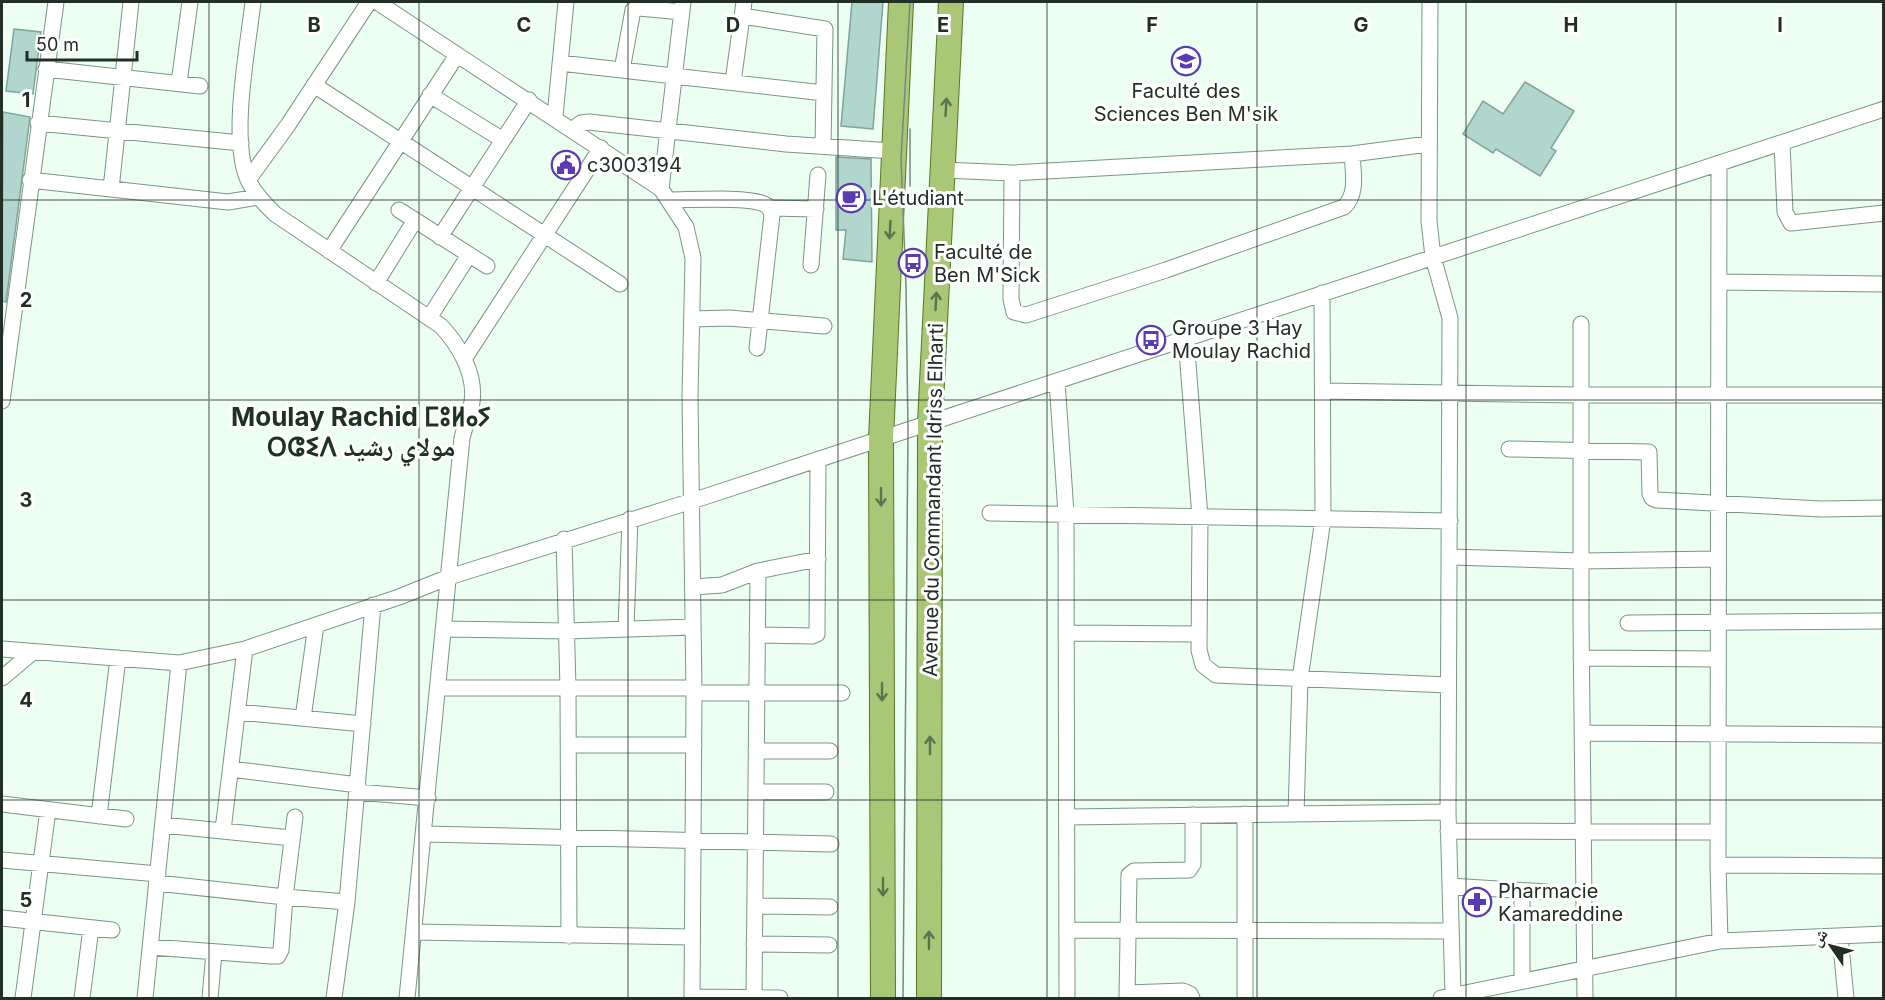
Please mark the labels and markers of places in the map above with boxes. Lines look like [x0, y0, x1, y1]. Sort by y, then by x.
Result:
school or university icon: Faculté des Sciences Ben M'sik [1170, 45, 1202, 77]
place label: Faculté des Sciences Ben M'sik [1094, 79, 1278, 126]
public building icon: c3003194 [550, 149, 582, 181]
place label: c3003194 [587, 153, 682, 177]
cafe icon: L'étudiant [835, 182, 867, 214]
place label: L'étudiant [872, 186, 964, 210]
place label: Faculté de Ben M'Sick [934, 240, 1040, 287]
bus stop icon: Faculté de Ben M'Sick [897, 247, 929, 279]
place label: Groupe 3 Hay Moulay Rachid [1172, 316, 1311, 363]
bus stop icon: Groupe 3 Hay Moulay Rachid [1135, 324, 1167, 356]
place label: Pharmacie Kamareddine [1498, 879, 1623, 926]
pharmacy icon: Pharmacie Kamareddine [1461, 886, 1493, 918]

